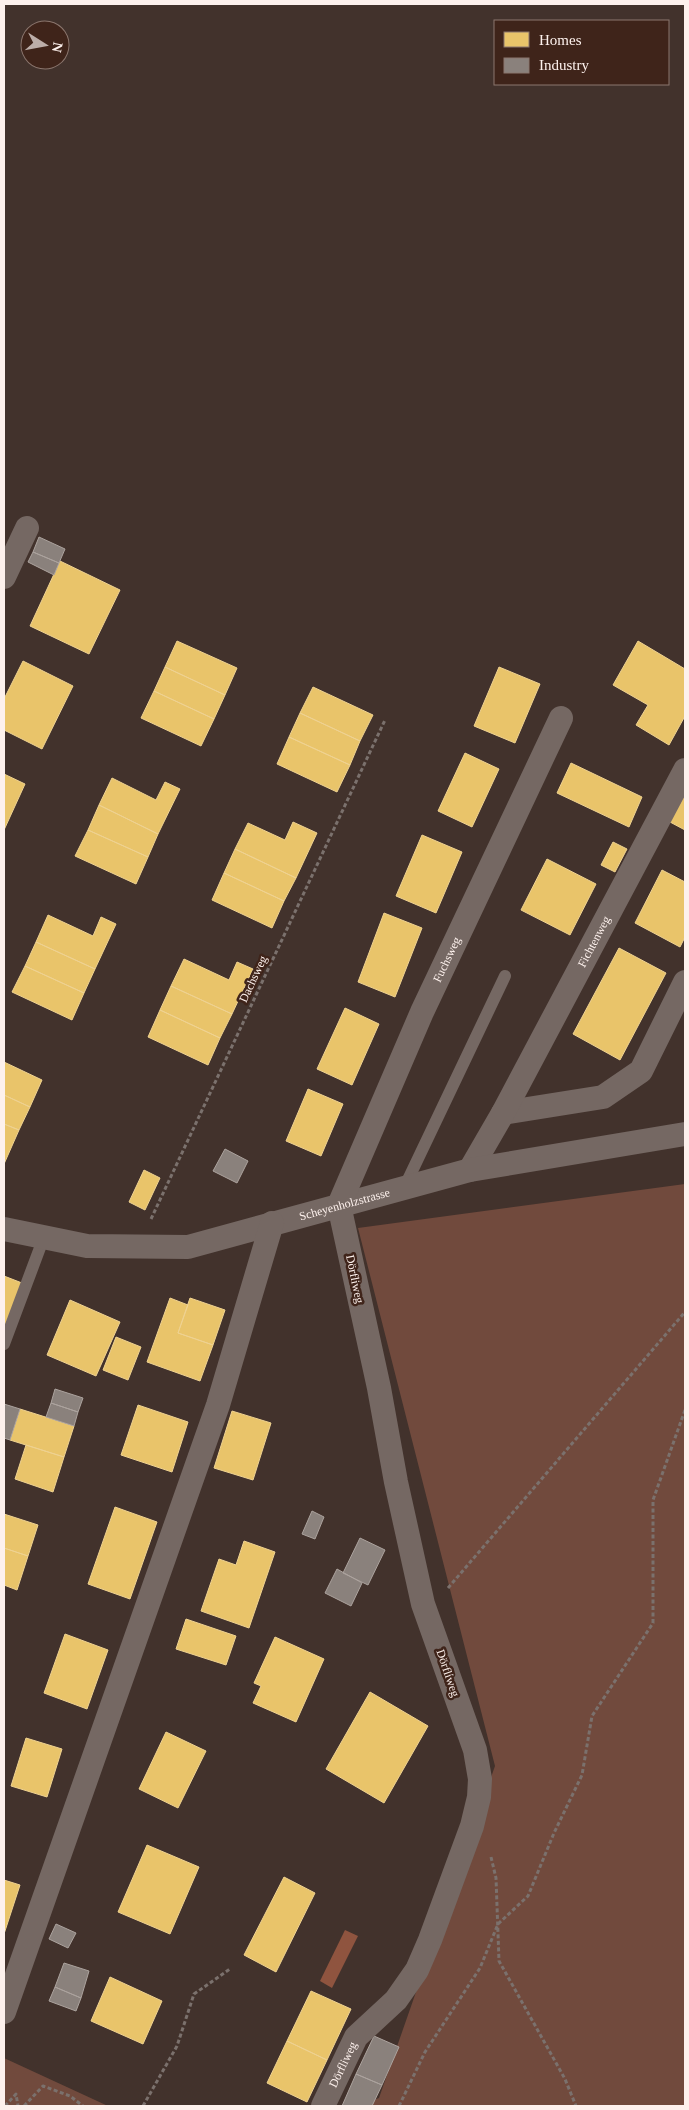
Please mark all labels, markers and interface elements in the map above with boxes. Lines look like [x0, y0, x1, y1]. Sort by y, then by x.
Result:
north arrow [20, 20, 70, 70]
legend [494, 20, 669, 85]
text: Homes [539, 32, 582, 48]
text: N [49, 41, 66, 54]
text: Industry [539, 57, 589, 73]
street label: Fichtenweg [575, 913, 613, 970]
street label: Fuchsweg [430, 935, 464, 985]
street label: Dachsweg [236, 953, 270, 1005]
street label: Scheyenholzstrasse [298, 1185, 391, 1223]
street label: Dörfliweg [343, 1253, 367, 1305]
street label: Dörfliweg [433, 1647, 463, 1699]
street label: Dörfliweg [326, 2039, 360, 2090]

